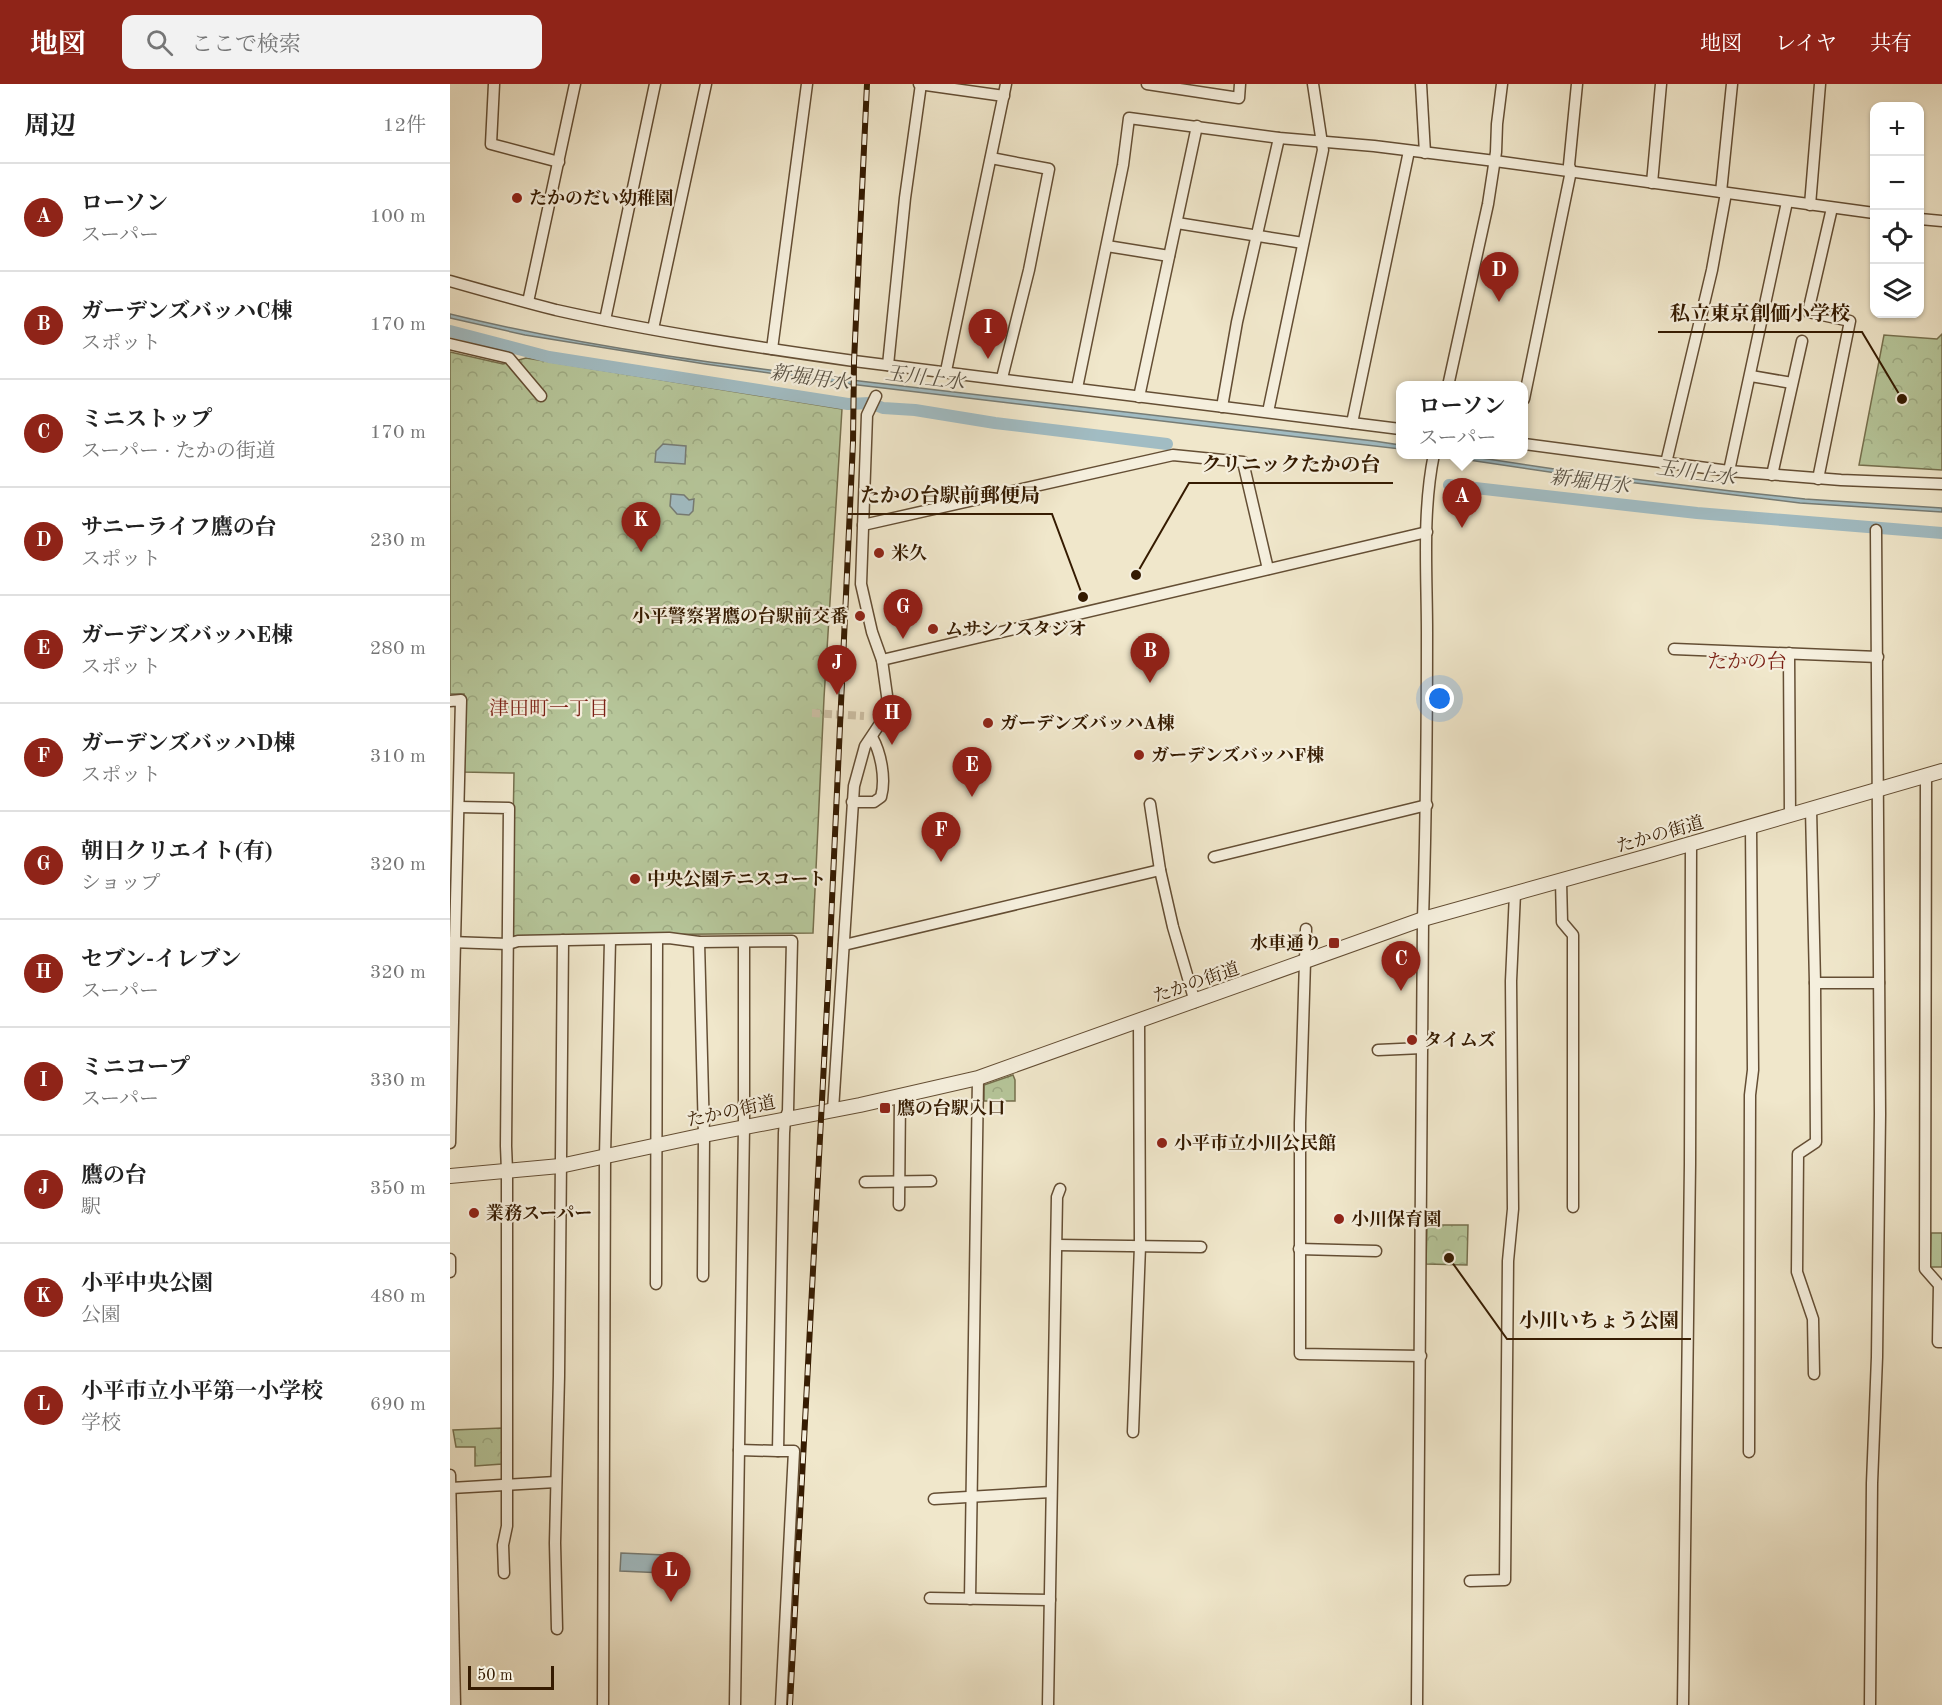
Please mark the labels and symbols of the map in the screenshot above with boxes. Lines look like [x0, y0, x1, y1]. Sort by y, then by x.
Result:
place label: たかのだい幼稚園 [529, 188, 673, 208]
marker: たかのだい幼稚園 [510, 191, 524, 205]
pin: D [1480, 252, 1518, 302]
callout: 私立東京創価小学校 [1658, 294, 1862, 332]
text: 私立東京創価小学校 [1670, 302, 1850, 325]
pin: I [968, 310, 1008, 359]
water label: 新堀用水 [769, 362, 853, 395]
water label: 玉川上水 [884, 362, 968, 394]
callout: クリニックたかの台 [1189, 445, 1393, 483]
text: クリニックたかの台 [1202, 453, 1380, 476]
water label: 玉川上水 [1655, 457, 1739, 490]
water label: 新堀用水 [1549, 466, 1633, 498]
callout: たかの台駅前郵便局 [848, 476, 1052, 514]
pin: A [1442, 478, 1482, 528]
text: たかの台駅前郵便局 [860, 484, 1040, 507]
pin: K [622, 502, 660, 552]
place label: 米久 [891, 543, 927, 563]
marker: 米久 [872, 546, 886, 560]
pin: G [884, 590, 922, 639]
place label: 小平警察署鷹の台駅前交番 [632, 606, 848, 626]
marker: 小平警察署鷹の台駅前交番 [853, 609, 867, 623]
place label: ムサシノスタジオ [945, 620, 1087, 639]
marker: ムサシノスタジオ [926, 622, 940, 636]
pin: B [1130, 634, 1170, 683]
pin: J [818, 646, 856, 695]
district label: たかの台 [1707, 650, 1787, 673]
your location [1425, 684, 1454, 713]
pin: H [872, 696, 912, 745]
district label: 津田町一丁目 [489, 698, 609, 720]
place label: ガーデンズバッハA棟 [1000, 713, 1175, 733]
marker: ガーデンズバッハA棟 [981, 716, 995, 730]
place label: ガーデンズバッハF棟 [1151, 745, 1324, 765]
pin: E [952, 748, 992, 797]
marker: ガーデンズバッハF棟 [1132, 748, 1146, 762]
pin: F [922, 812, 960, 862]
street label: たかの街道 [1614, 812, 1706, 856]
place label: 中央公園テニスコート [647, 869, 826, 889]
marker: 中央公園テニスコート [628, 872, 642, 886]
place label: 水車通り [1250, 933, 1322, 953]
marker: 水車通り [1327, 936, 1341, 950]
pin: C [1382, 942, 1420, 991]
street label: たかの街道 [1150, 958, 1242, 1006]
place label: タイムズ [1424, 1030, 1496, 1050]
marker: タイムズ [1405, 1033, 1419, 1047]
street label: たかの街道 [685, 1092, 777, 1130]
place label: 鷹の台駅入口 [897, 1098, 1005, 1118]
marker: 鷹の台駅入口 [878, 1101, 892, 1115]
place label: 小平市立小川公民館 [1174, 1133, 1336, 1153]
marker: 小平市立小川公民館 [1155, 1136, 1169, 1150]
place label: 業務スーパー [486, 1203, 592, 1223]
marker: 業務スーパー [467, 1206, 481, 1220]
place label: 小川保育園 [1351, 1209, 1441, 1229]
marker: 小川保育園 [1332, 1212, 1346, 1226]
callout: 小川いちょう公園 [1507, 1301, 1691, 1339]
text: 小川いちょう公園 [1519, 1310, 1679, 1332]
pin: L [652, 1552, 690, 1602]
scale bar [468, 1663, 554, 1690]

